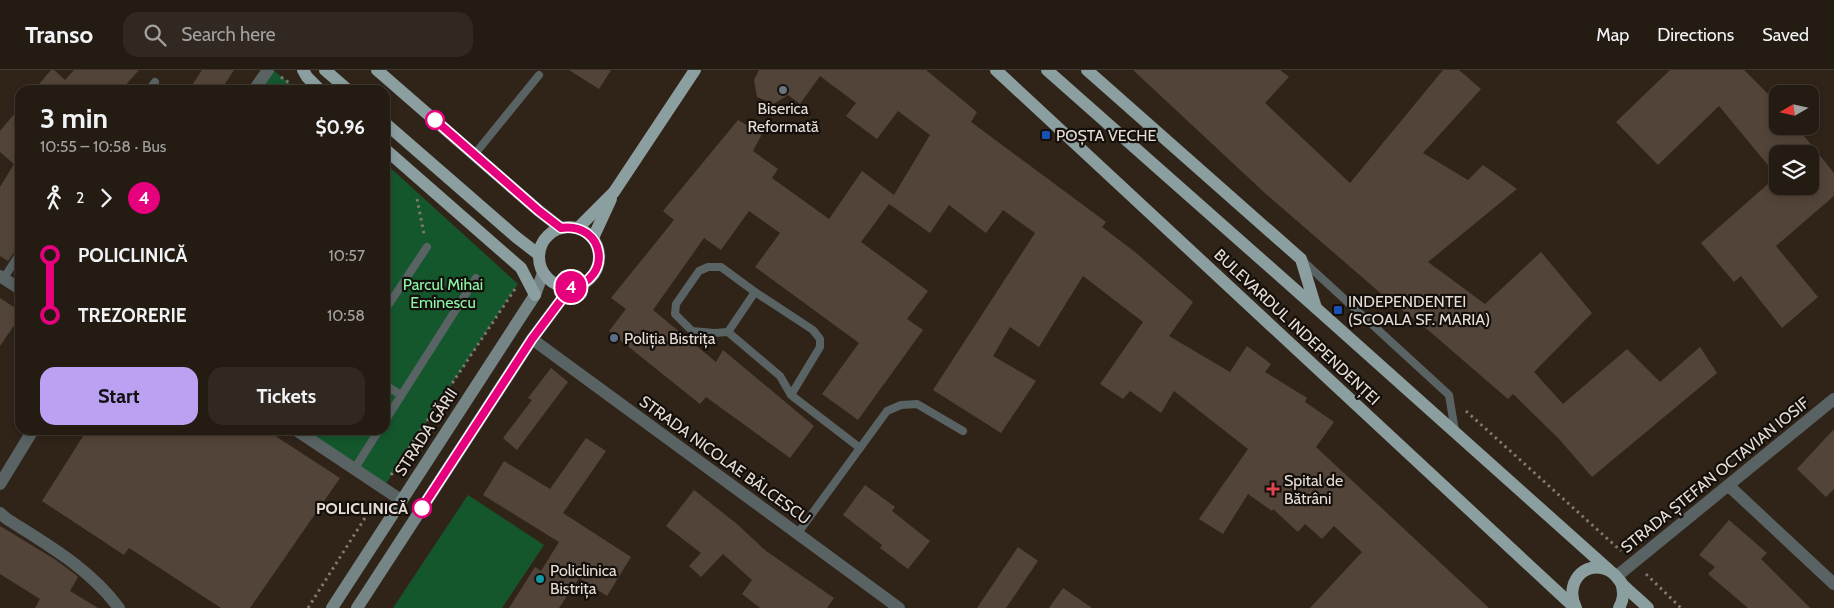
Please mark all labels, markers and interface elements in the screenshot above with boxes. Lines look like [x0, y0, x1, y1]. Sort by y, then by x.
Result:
search box [123, 12, 473, 57]
text: Transo [25, 20, 93, 49]
icon: search [141, 21, 169, 49]
text: Search here [181, 23, 276, 46]
text: Map [1596, 24, 1629, 46]
text: Directions [1657, 24, 1734, 46]
text: Saved [1762, 24, 1809, 46]
marker: Biserica Reformată [777, 84, 789, 96]
north arrow [1769, 85, 1819, 135]
map controls [1769, 85, 1819, 195]
place label: Biserica Reformată [747, 99, 819, 136]
text: 3 min [40, 101, 108, 135]
unlabelled marker [425, 110, 445, 130]
text: $0.96 [315, 116, 365, 139]
place label: POȘTA VECHE [1056, 126, 1157, 146]
marker: POȘTA VECHE [1040, 129, 1052, 141]
text: 10:55 – 10:58 · Bus [40, 137, 166, 156]
button: layers [1769, 145, 1819, 195]
icon: walk [40, 184, 68, 212]
icon: forward [92, 184, 120, 212]
text: 4 [138, 187, 150, 209]
text: 2 [76, 188, 84, 207]
text: POLICLINICĂ [78, 244, 187, 267]
street label: BULEVARDUL INDEPENDENȚEI [1210, 245, 1384, 410]
text: 10:57 [329, 246, 365, 265]
line badge: 4 [555, 271, 587, 303]
park label: Parcul Mihai Eminescu [403, 275, 483, 312]
text: 4 [565, 276, 577, 298]
place label: INDEPENDENTEI (SCOALA SF. MARIA) [1348, 292, 1490, 329]
text: TREZORERIE [78, 304, 187, 327]
marker: INDEPENDENTEI (SCOALA SF. MARIA) [1332, 304, 1344, 316]
text: 10:58 [327, 306, 365, 325]
place label: Poliția Bistrița [624, 329, 716, 349]
marker: Poliția Bistrița [608, 332, 620, 344]
button: Start [40, 367, 198, 425]
button: Tickets [208, 367, 365, 425]
street label: STRADA GĂRII [391, 385, 461, 479]
street label: STRADA NICOLAE BĂLCESCU [636, 392, 814, 528]
street label: STRADA ȘTEFAN OCTAVIAN IOSIF [1617, 393, 1814, 558]
place label: Spital de Bătrâni [1284, 471, 1343, 508]
marker: Spital de Bătrâni [1266, 482, 1280, 496]
marker: POLICLINICĂ [412, 498, 432, 518]
place label: POLICLINICĂ [316, 499, 408, 518]
place label: Policlinica Bistrița [550, 561, 617, 599]
marker: Policlinica Bistrița [534, 573, 546, 585]

